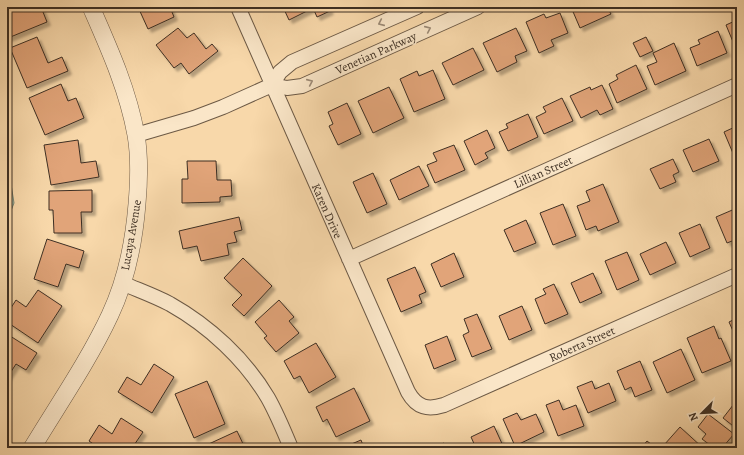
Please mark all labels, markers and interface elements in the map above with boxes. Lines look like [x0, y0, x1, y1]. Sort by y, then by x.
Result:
one-way arrow [378, 18, 385, 26]
one-way arrow [424, 26, 432, 34]
street label: Venetian Parkway [332, 28, 420, 78]
one-way arrow [305, 79, 313, 87]
street label: Lillian Street [511, 152, 575, 192]
street label: Karen Drive [308, 181, 346, 241]
street label: Lucaya Avenue [117, 198, 145, 272]
street label: Roberta Street [547, 322, 617, 366]
north arrow [682, 393, 722, 433]
text: N [685, 410, 702, 424]

